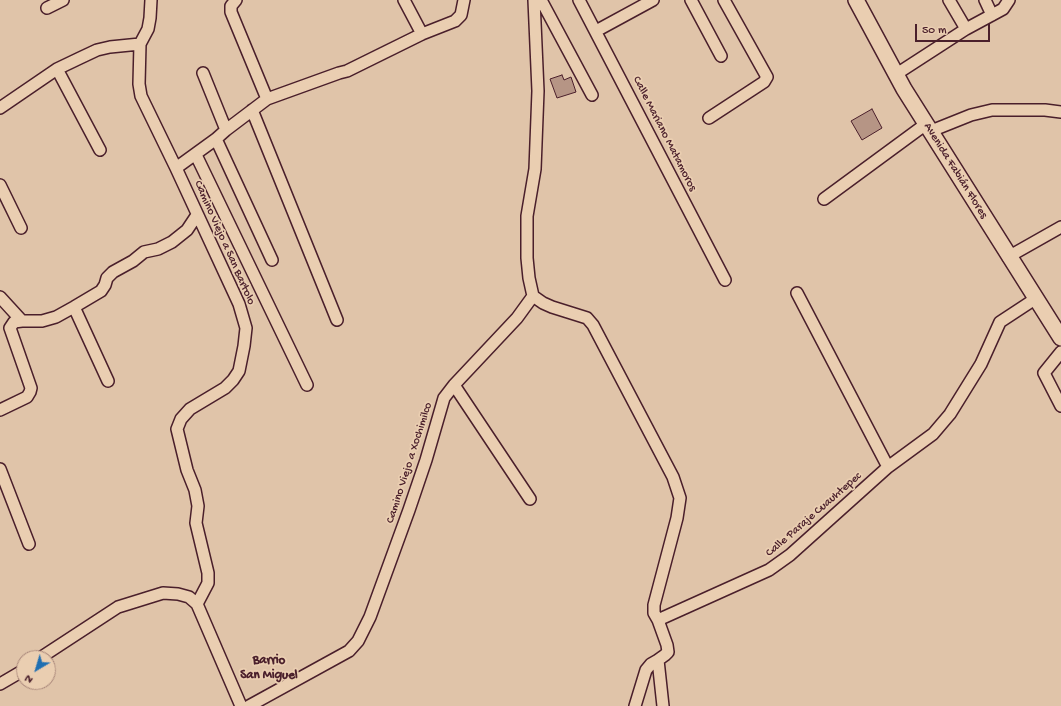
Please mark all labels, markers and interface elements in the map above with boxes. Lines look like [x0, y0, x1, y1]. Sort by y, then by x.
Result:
scale bar [917, 16, 992, 42]
text: 50 m [922, 24, 947, 38]
street label: Calle Mariano Matamoros [629, 74, 699, 194]
street label: Avenida Fabián Flores [920, 120, 990, 222]
street label: Camino Viejo a San Bartolo [190, 179, 258, 307]
street label: Camino Viejo a Xochimilco [384, 401, 436, 525]
street label: Calle Paraje Cuauhtepec [763, 469, 865, 561]
north arrow [16, 650, 56, 690]
district label: Barrio San Miguel [240, 653, 298, 684]
text: N [23, 672, 36, 686]

